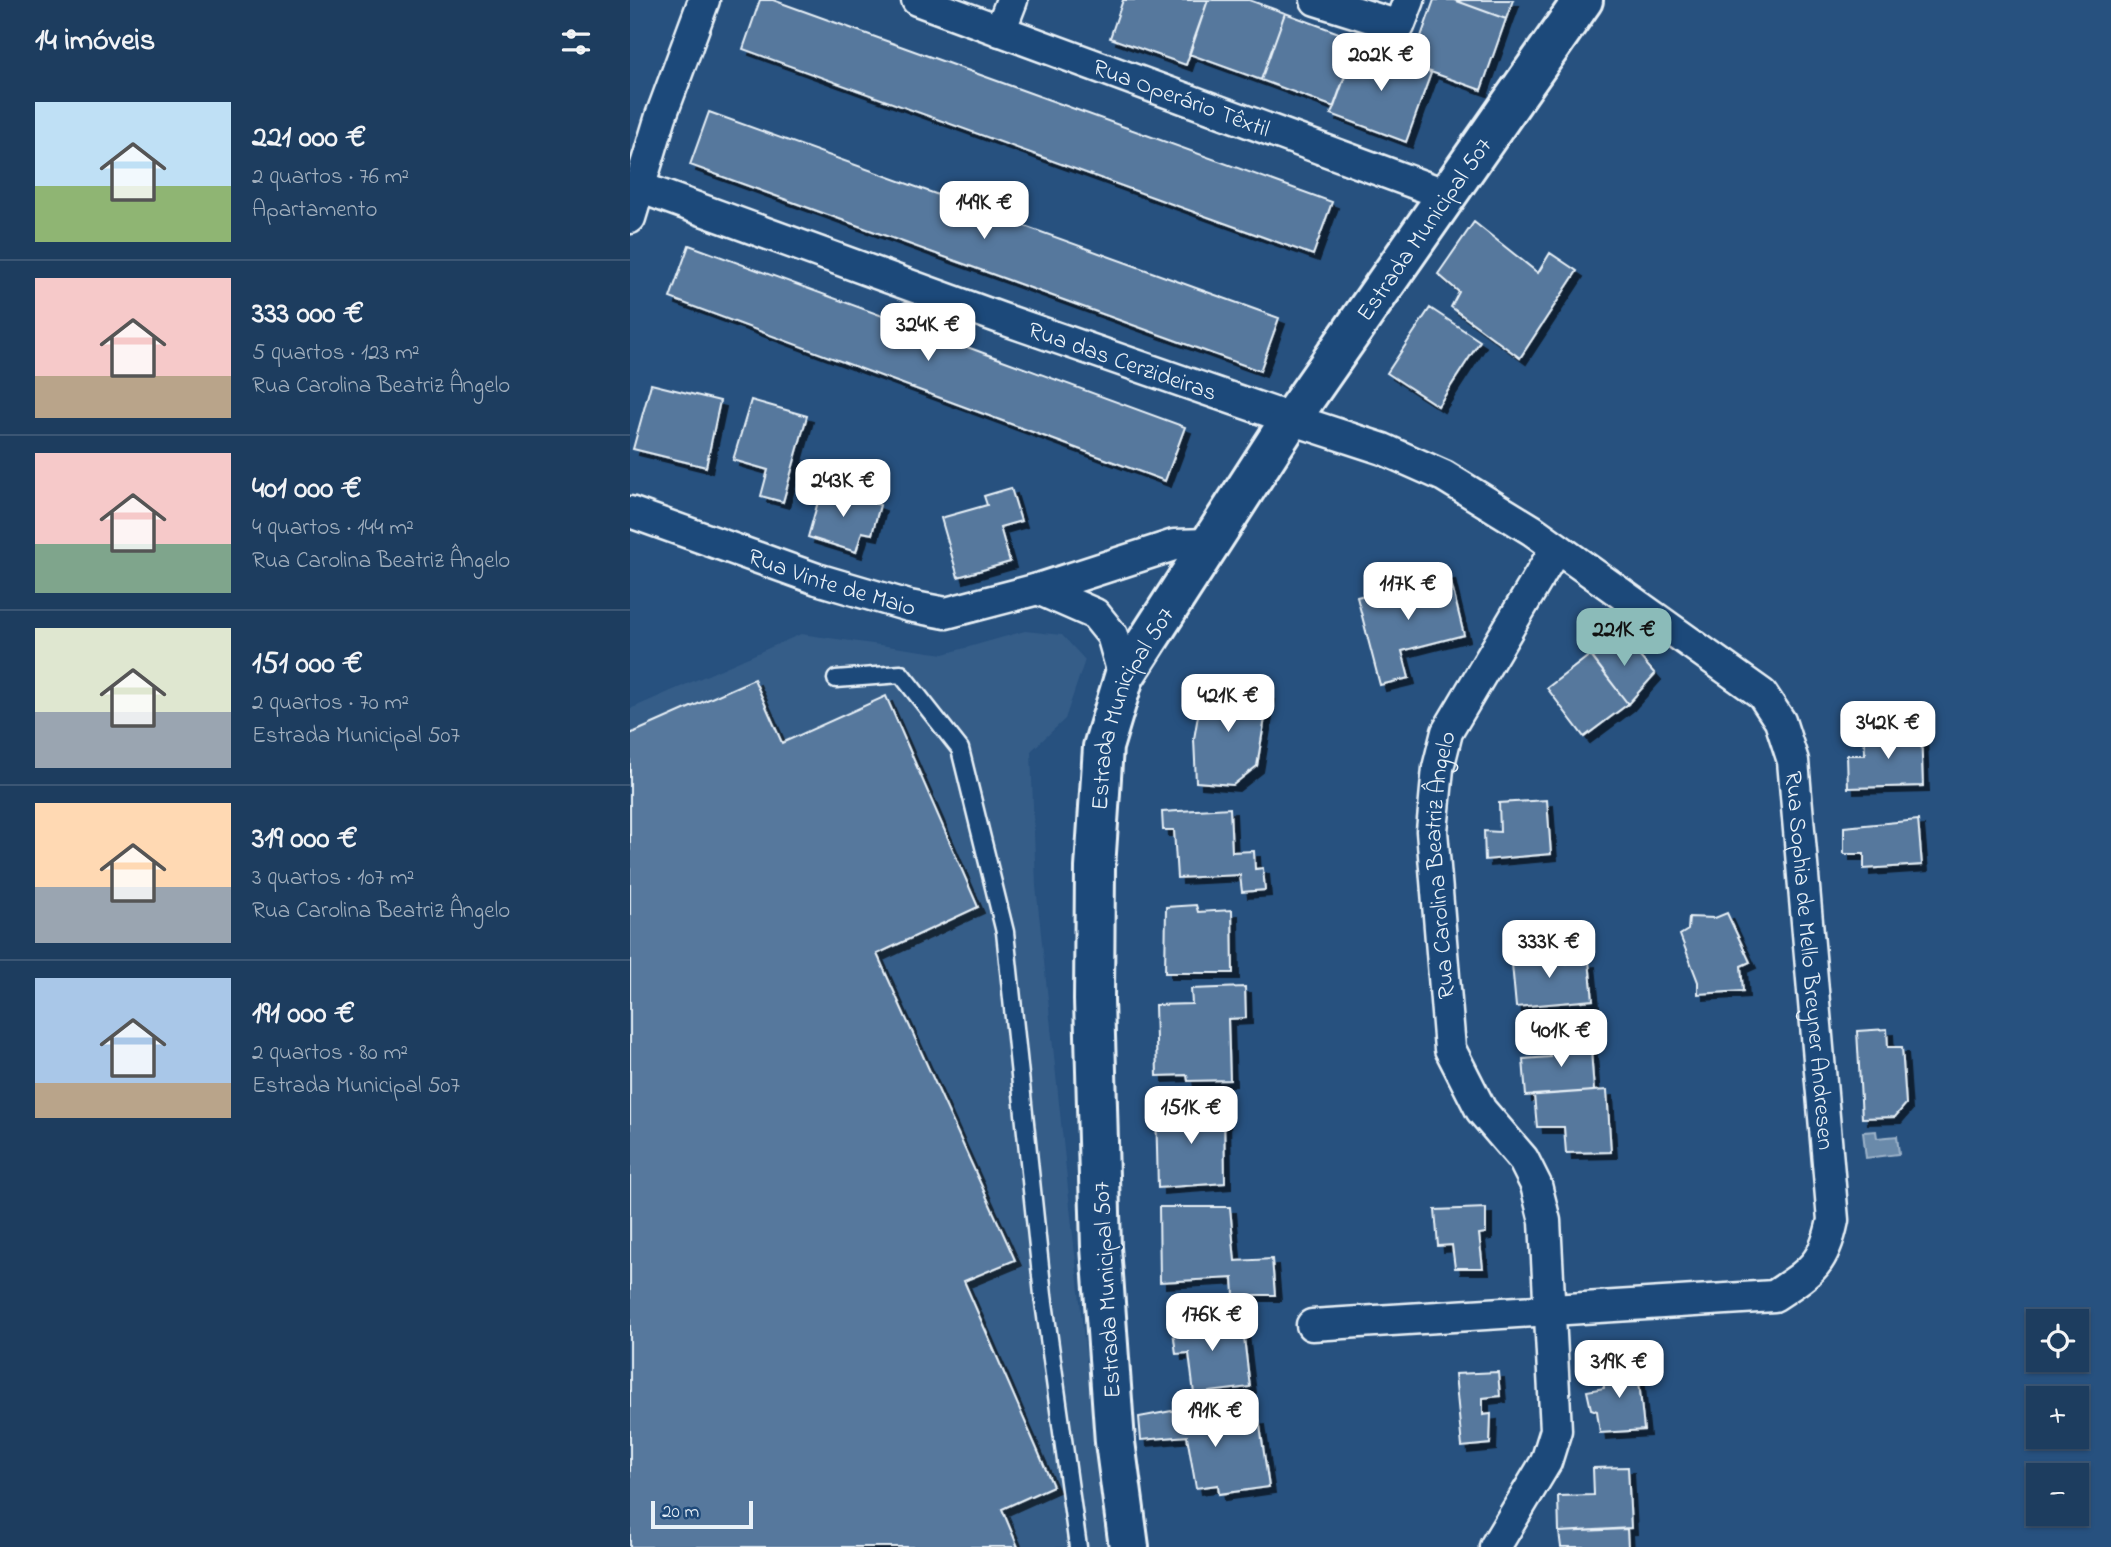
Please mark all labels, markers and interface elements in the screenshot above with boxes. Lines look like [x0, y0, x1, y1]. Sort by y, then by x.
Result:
text: 14 imóveis [35, 20, 155, 64]
icon: filters [557, 23, 595, 61]
pin: 202K € [1324, 34, 1438, 93]
text: 202K € [1348, 39, 1414, 72]
street label: Rua Operário Têxtil [1087, 51, 1274, 148]
text: 221 000 € [252, 117, 366, 161]
icon: home [91, 130, 175, 214]
street label: Estrada Municipal 507 [1349, 131, 1502, 329]
text: 2 quartos · 76 m² [252, 161, 409, 194]
pin: 149K € [927, 182, 1041, 241]
text: 149K € [956, 187, 1012, 220]
text: Apartamento [252, 194, 378, 227]
text: 333 000 € [252, 293, 364, 337]
pin: 324K € [871, 304, 985, 363]
icon: home [91, 306, 175, 390]
text: 324K € [896, 309, 960, 342]
street label: Rua das Cerzideiras [1023, 314, 1221, 412]
text: 5 quartos · 123 m² [252, 337, 420, 370]
text: Rua Carolina Beatriz Ângelo [252, 370, 510, 403]
pin: 243K € [786, 460, 900, 519]
text: 243K € [811, 465, 875, 498]
text: 401 000 € [252, 468, 362, 512]
icon: home [91, 481, 175, 565]
text: 4 quartos · 144 m² [252, 512, 414, 545]
street label: Rua Vinte de Maio [743, 541, 918, 627]
text: Rua Carolina Beatriz Ângelo [252, 545, 510, 578]
pin: 117K € [1351, 562, 1465, 622]
text: 117K € [1379, 568, 1437, 601]
street label: Estrada Municipal 507 [1084, 601, 1185, 812]
pin: 221K € [1567, 608, 1681, 668]
text: 221K € [1592, 614, 1656, 647]
text: 151 000 € [252, 643, 363, 687]
icon: home [91, 656, 175, 740]
pin: 421K € [1171, 674, 1285, 734]
text: 421K € [1197, 680, 1259, 713]
text: 2 quartos · 70 m² [252, 687, 409, 720]
pin: 342K € [1831, 702, 1945, 761]
text: 342K € [1856, 707, 1920, 740]
text: Estrada Municipal 507 [252, 720, 460, 753]
street label: Rua Carolina Beatriz Ângelo [1417, 728, 1467, 1000]
street label: Rua Sophia de Mello Breyner Andresen [1774, 770, 1842, 1152]
text: 319 000 € [252, 818, 358, 862]
icon: home [91, 831, 175, 915]
text: 3 quartos · 107 m² [252, 862, 414, 895]
text: Rua Carolina Beatriz Ângelo [252, 895, 510, 928]
pin: 333K € [1492, 920, 1606, 980]
text: 333K € [1518, 926, 1580, 959]
text: 191 000 € [252, 993, 355, 1037]
icon: home [91, 1006, 175, 1090]
pin: 401K € [1504, 1010, 1618, 1069]
text: 401K € [1531, 1015, 1591, 1048]
text: 2 quartos · 80 m² [252, 1037, 408, 1070]
text: Estrada Municipal 507 [252, 1070, 460, 1103]
pin: 151K € [1134, 1086, 1248, 1146]
text: 151K € [1161, 1092, 1221, 1125]
street label: Estrada Municipal 507 [1085, 1180, 1132, 1399]
pin: 176K € [1155, 1294, 1269, 1353]
text: 176K € [1182, 1299, 1242, 1332]
map controls [2026, 1309, 2089, 1526]
button: locate [2026, 1309, 2089, 1372]
pin: 319K € [1562, 1340, 1676, 1400]
text: 319K € [1591, 1346, 1647, 1379]
button: + [2026, 1386, 2089, 1449]
pin: 191K € [1158, 1390, 1272, 1449]
text: 191K € [1188, 1395, 1242, 1428]
button: − [2026, 1463, 2089, 1526]
scale bar [651, 1498, 752, 1530]
text: 20 m [662, 1499, 699, 1526]

